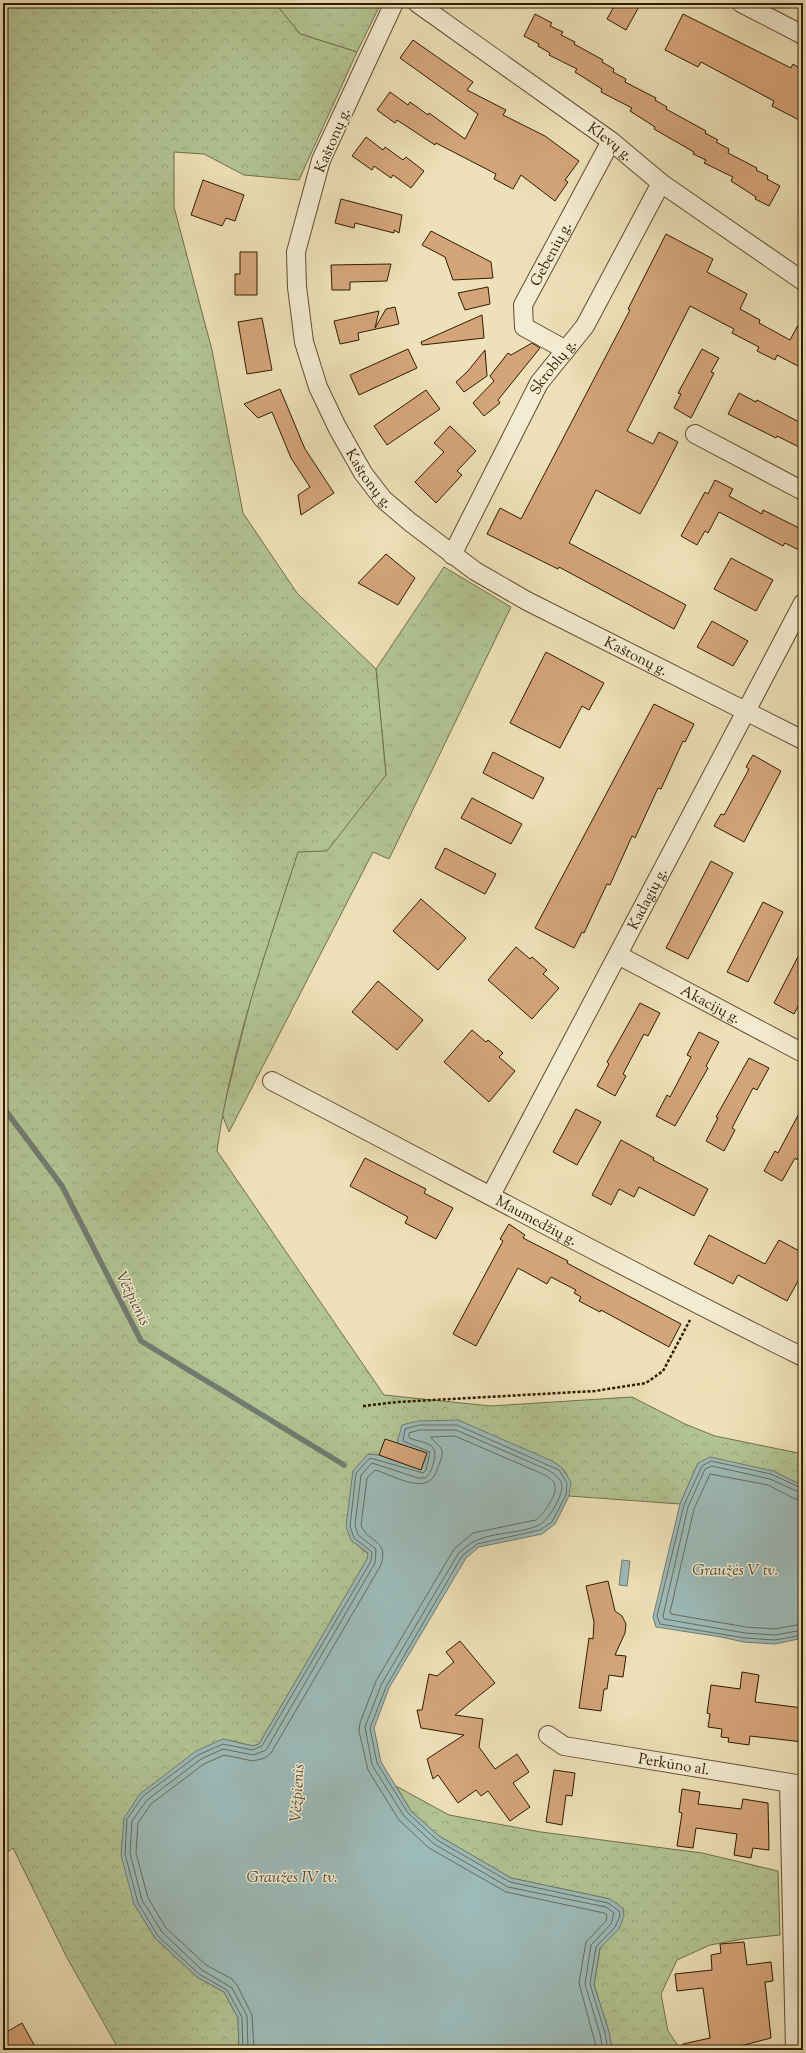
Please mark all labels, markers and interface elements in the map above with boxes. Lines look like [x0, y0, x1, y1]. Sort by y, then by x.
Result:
street label: Kaštonų g. [310, 105, 356, 176]
street label: Klevų g. [583, 118, 637, 167]
street label: Gebenių g. [526, 219, 578, 290]
street label: Skroblų g. [526, 335, 582, 399]
street label: Kaštonų g. [339, 445, 396, 514]
street label: Kaštonų g. [600, 632, 671, 682]
street label: Kadagių g. [624, 865, 673, 934]
street label: Akacijų g. [676, 981, 744, 1030]
street label: Maumedžių g. [491, 1191, 580, 1252]
water label: Vėžpienis [108, 1268, 155, 1330]
water label: Graužės V tv. [692, 1560, 778, 1583]
street label: Perkūno al. [637, 1749, 711, 1782]
water label: Vėžpienis [285, 1763, 312, 1823]
water label: Graužės IV tv. [247, 1867, 337, 1890]

